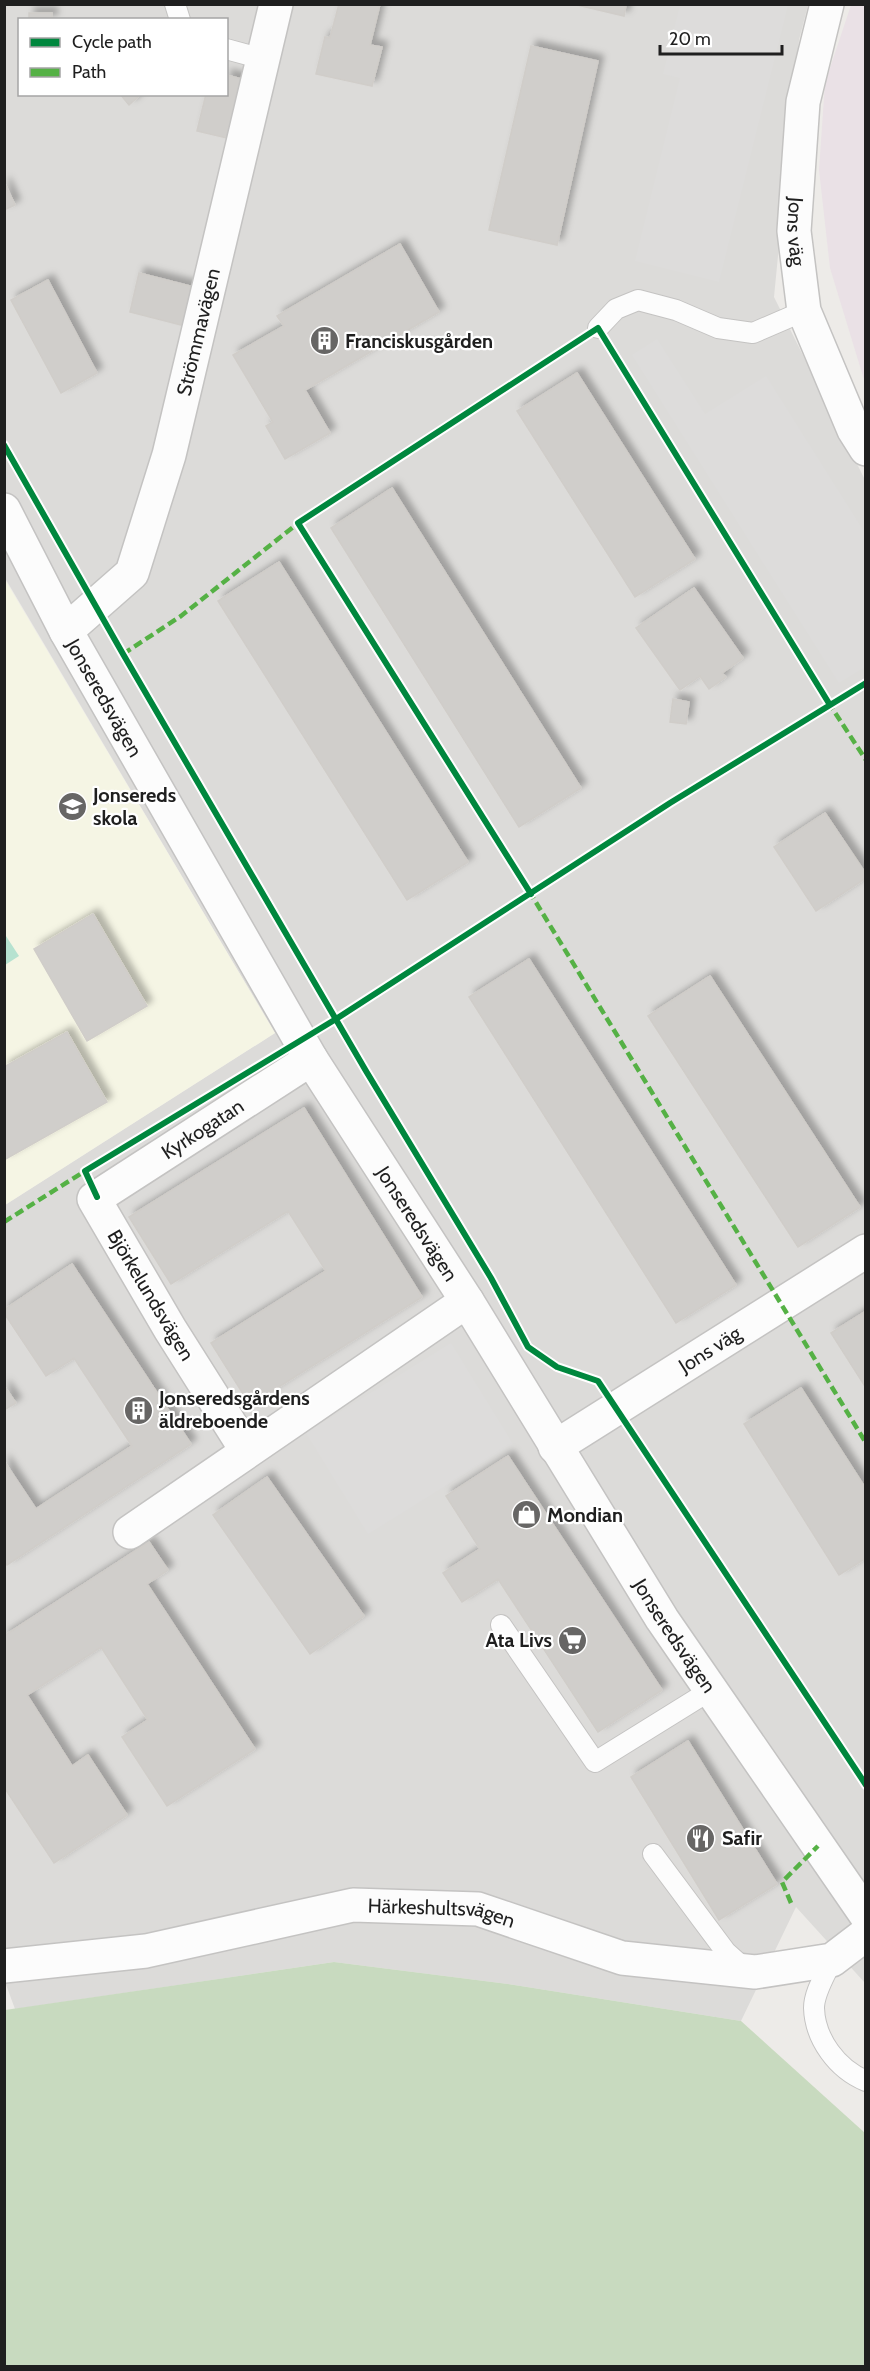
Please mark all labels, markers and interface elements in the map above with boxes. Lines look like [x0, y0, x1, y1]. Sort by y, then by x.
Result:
legend [18, 18, 228, 96]
scale bar [660, 18, 782, 56]
text: 20 m [669, 28, 711, 50]
text: Cycle path [72, 31, 152, 53]
text: Path [72, 61, 106, 83]
street label: Jons väg [782, 195, 810, 269]
street label: Strömmavägen [171, 266, 225, 398]
building icon: Franciskusgården [308, 325, 340, 357]
place label: Franciskusgården [345, 329, 493, 353]
street label: Jonseredsvägen [61, 634, 147, 761]
place label: Jonsereds skola [92, 783, 176, 830]
school or university icon: Jonsereds skola [56, 790, 88, 822]
street label: Kyrkogatan [157, 1094, 248, 1164]
street label: Jonseredsvägen [371, 1161, 463, 1286]
street label: Björkelundsvägen [102, 1225, 200, 1365]
street label: Jons väg [673, 1320, 746, 1379]
place label: Jonseredsgårdens äldreboende [158, 1386, 310, 1433]
building icon: Jonseredsgårdens äldreboende [122, 1394, 154, 1426]
shop icon: Mondian [510, 1499, 542, 1531]
place label: Mondian [547, 1503, 623, 1527]
street label: Jonseredsvägen [628, 1573, 721, 1697]
supermarket icon: Ata Livs [557, 1624, 589, 1656]
place label: Ata Livs [486, 1628, 552, 1652]
restaurant icon: Safir [685, 1822, 717, 1854]
place label: Safir [722, 1826, 762, 1850]
street label: Härkeshultsvägen [367, 1893, 518, 1933]

